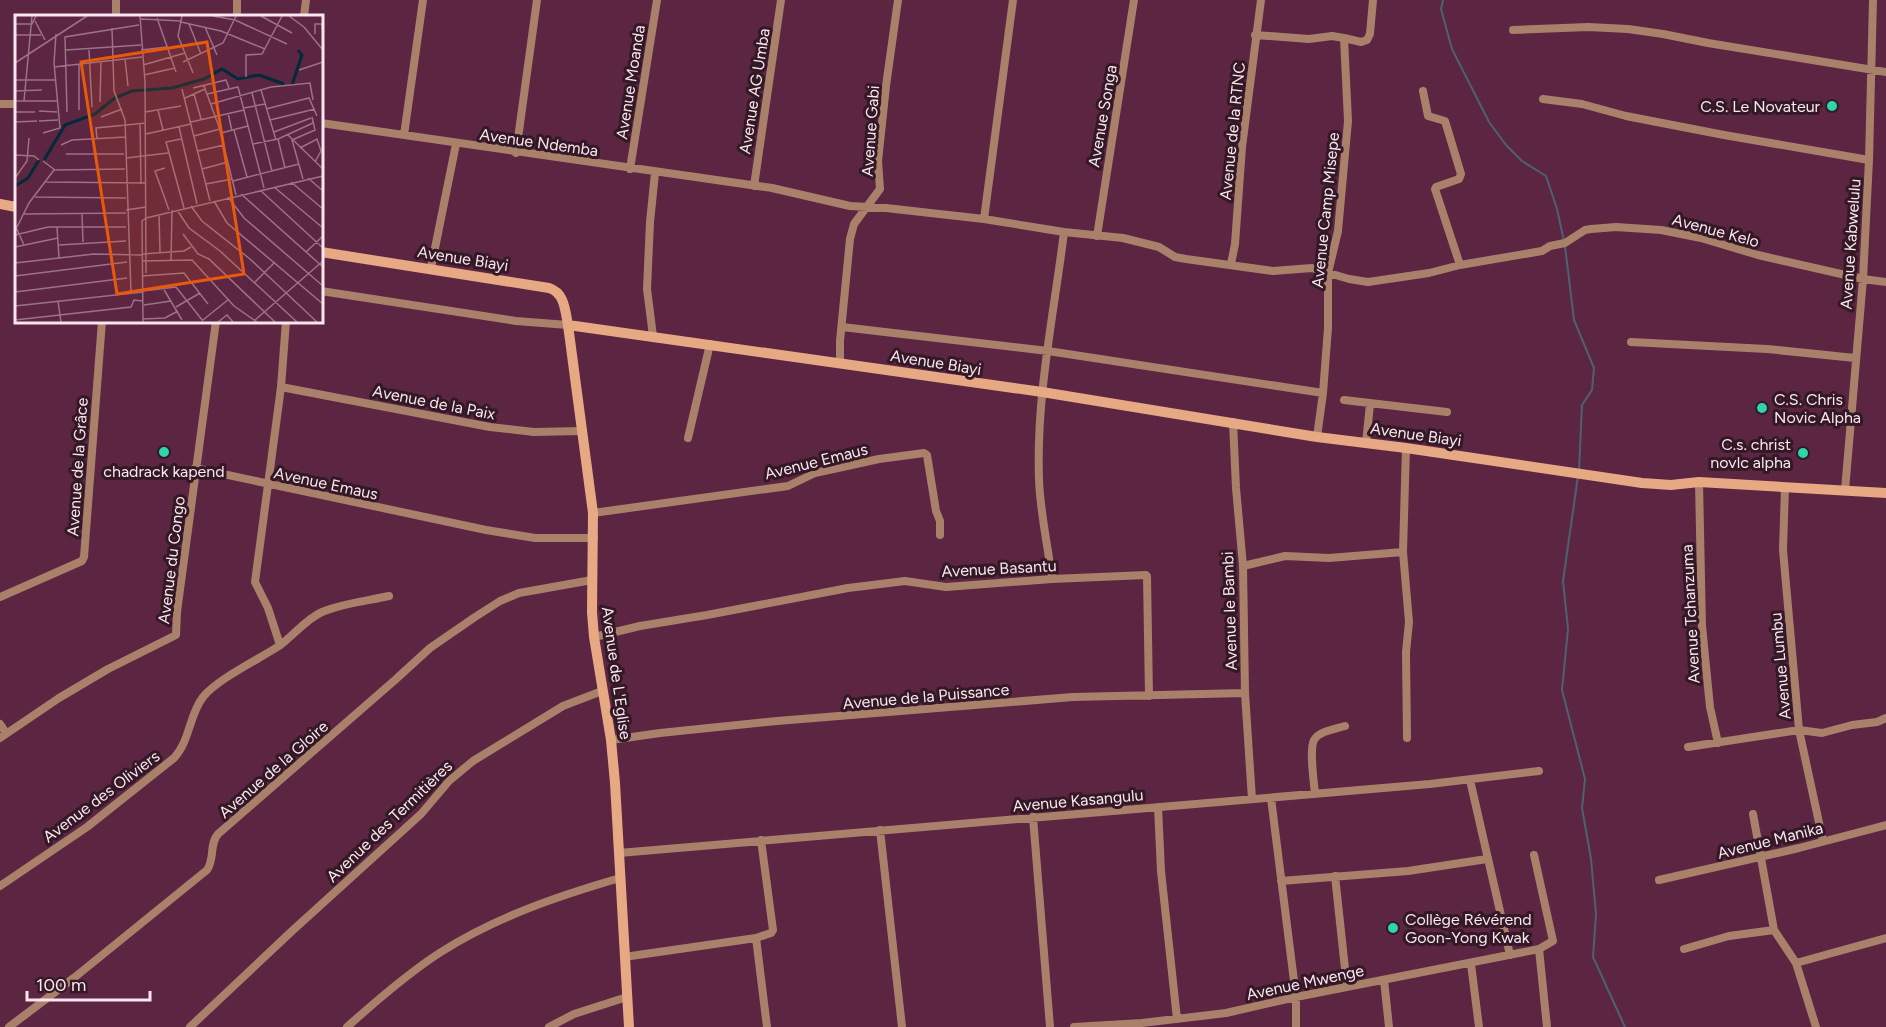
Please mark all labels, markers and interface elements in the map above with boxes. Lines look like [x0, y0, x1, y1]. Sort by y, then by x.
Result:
inset map [15, 15, 322, 322]
street label: Avenue Moanda [612, 24, 649, 141]
street label: Avenue AG Umba [735, 27, 774, 155]
street label: Avenue de la RTNC [1216, 61, 1249, 201]
street label: Avenue Songa [1084, 63, 1121, 169]
street label: Avenue Gabi [858, 85, 883, 177]
place label: C.S. Le Novateur [1700, 97, 1821, 116]
marker: C.S. Le Novateur [1825, 99, 1839, 113]
street label: Avenue Ndemba [478, 125, 600, 160]
street label: Avenue Camp Misepe [1308, 131, 1343, 289]
street label: Avenue Kabwelulu [1836, 178, 1865, 310]
street label: Avenue Kelo [1670, 210, 1761, 251]
street label: Avenue Biayi [416, 242, 510, 275]
street label: Avenue Biayi [889, 346, 983, 379]
street label: Avenue de la Paix [371, 381, 497, 424]
place label: C.S. Chris Novic Alpha [1774, 390, 1861, 427]
street label: Avenue de la Grâce [63, 397, 92, 537]
marker: C.S. Chris Novic Alpha [1755, 401, 1769, 415]
street label: Avenue Biayi [1369, 419, 1463, 450]
place label: C.s. christ novlc alpha [1710, 435, 1791, 472]
street label: Avenue Emaus [763, 439, 870, 483]
marker: chadrack kapend [157, 445, 171, 459]
marker: C.s. christ novlc alpha [1796, 446, 1810, 460]
place label: chadrack kapend [103, 462, 225, 481]
street label: Avenue Emaus [272, 463, 380, 504]
street label: Avenue du Congo [154, 495, 189, 625]
street label: Avenue Tchanzuma [1677, 544, 1704, 684]
street label: Avenue le Bambi [1218, 551, 1241, 671]
street label: Avenue Basantu [941, 556, 1057, 581]
street label: Avenue de L'Eglise [598, 605, 635, 741]
street label: Avenue Lumbu [1766, 612, 1795, 720]
street label: Avenue de la Puissance [842, 680, 1010, 713]
street label: Avenue de la Gloire [215, 717, 332, 822]
street label: Avenue des Oliviers [39, 746, 163, 846]
street label: Avenue des Termitières [323, 757, 456, 886]
street label: Avenue Kasangulu [1012, 785, 1144, 816]
street label: Avenue Manika [1715, 818, 1825, 863]
place label: Collège Révérend Goon-Yong Kwak [1405, 910, 1532, 947]
marker: Collège Révérend Goon-Yong Kwak [1386, 921, 1400, 935]
street label: Avenue Mwenge [1245, 961, 1366, 1004]
scale bar [27, 964, 150, 1002]
text: 100 m [36, 974, 86, 996]

